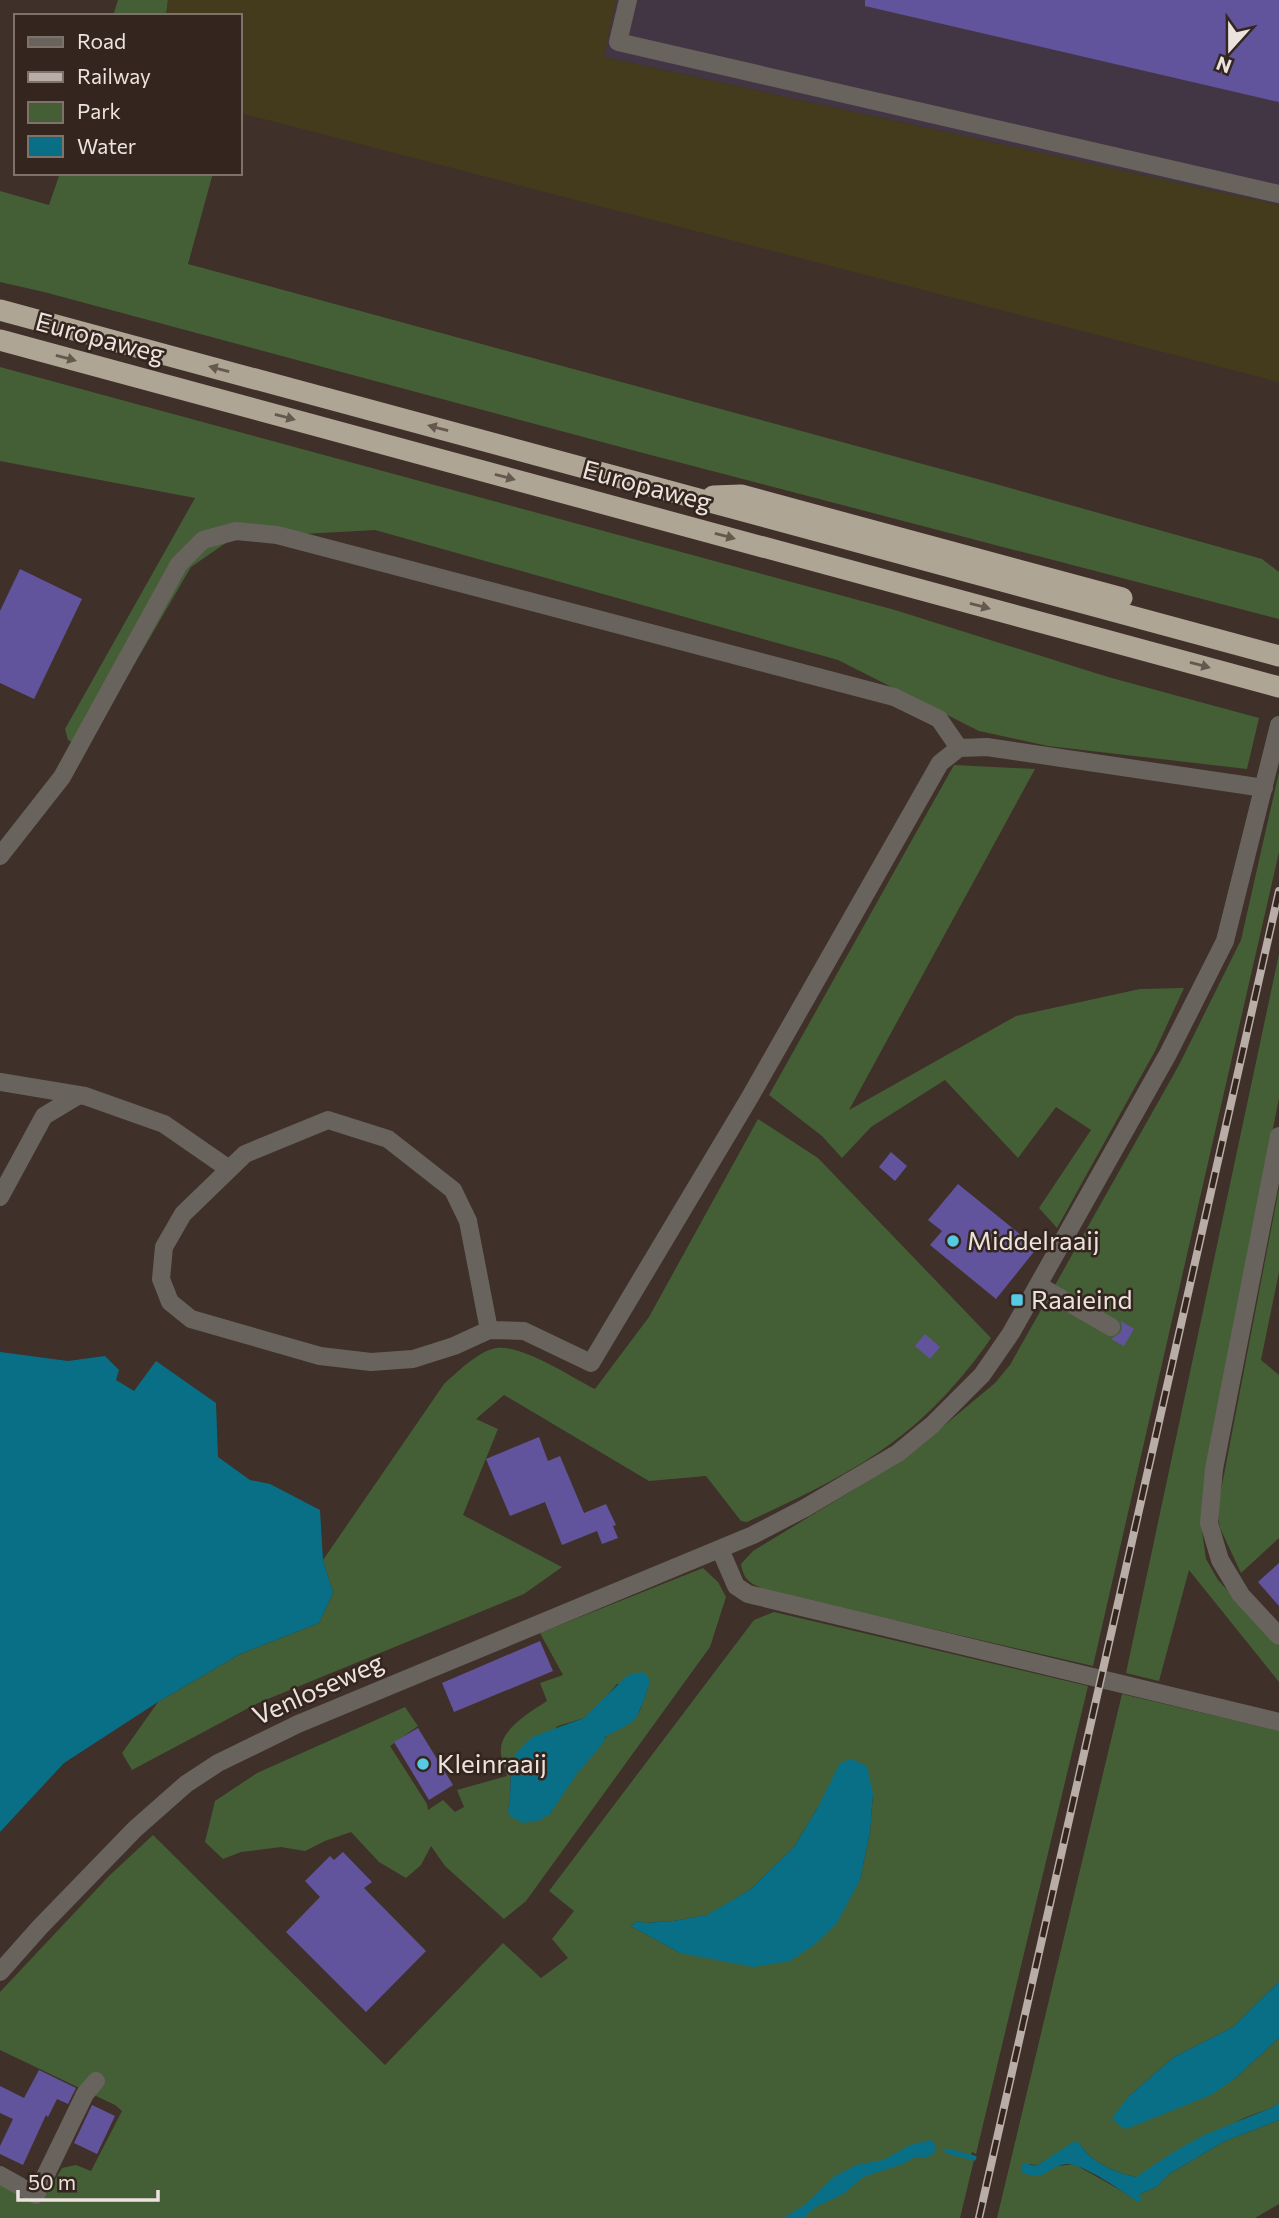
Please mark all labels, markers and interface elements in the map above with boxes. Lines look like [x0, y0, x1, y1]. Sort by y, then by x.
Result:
legend [14, 14, 242, 175]
north arrow [1195, 14, 1265, 84]
text: Road [77, 28, 126, 53]
text: N [1213, 52, 1235, 79]
text: Railway [77, 63, 151, 88]
text: Park [77, 98, 121, 123]
text: Water [77, 133, 136, 158]
street label: Europaweg [32, 304, 168, 369]
one-way arrow [55, 353, 77, 364]
one-way arrow [207, 363, 229, 374]
one-way arrow [275, 413, 296, 423]
one-way arrow [427, 422, 449, 433]
street label: Europaweg [579, 452, 715, 517]
one-way arrow [494, 472, 516, 483]
one-way arrow [714, 532, 735, 542]
one-way arrow [969, 601, 991, 612]
one-way arrow [1189, 660, 1211, 671]
place label: Middelraaij [967, 1224, 1100, 1255]
marker: Middelraaij [945, 1233, 961, 1249]
place label: Raaieind [1031, 1283, 1133, 1314]
marker: Raaieind [1009, 1292, 1025, 1308]
street label: Venloseweg [247, 1645, 388, 1730]
place label: Kleinraaij [437, 1747, 547, 1778]
marker: Kleinraaij [415, 1756, 431, 1772]
scale bar [18, 2158, 158, 2202]
text: 50 m [28, 2169, 76, 2194]

